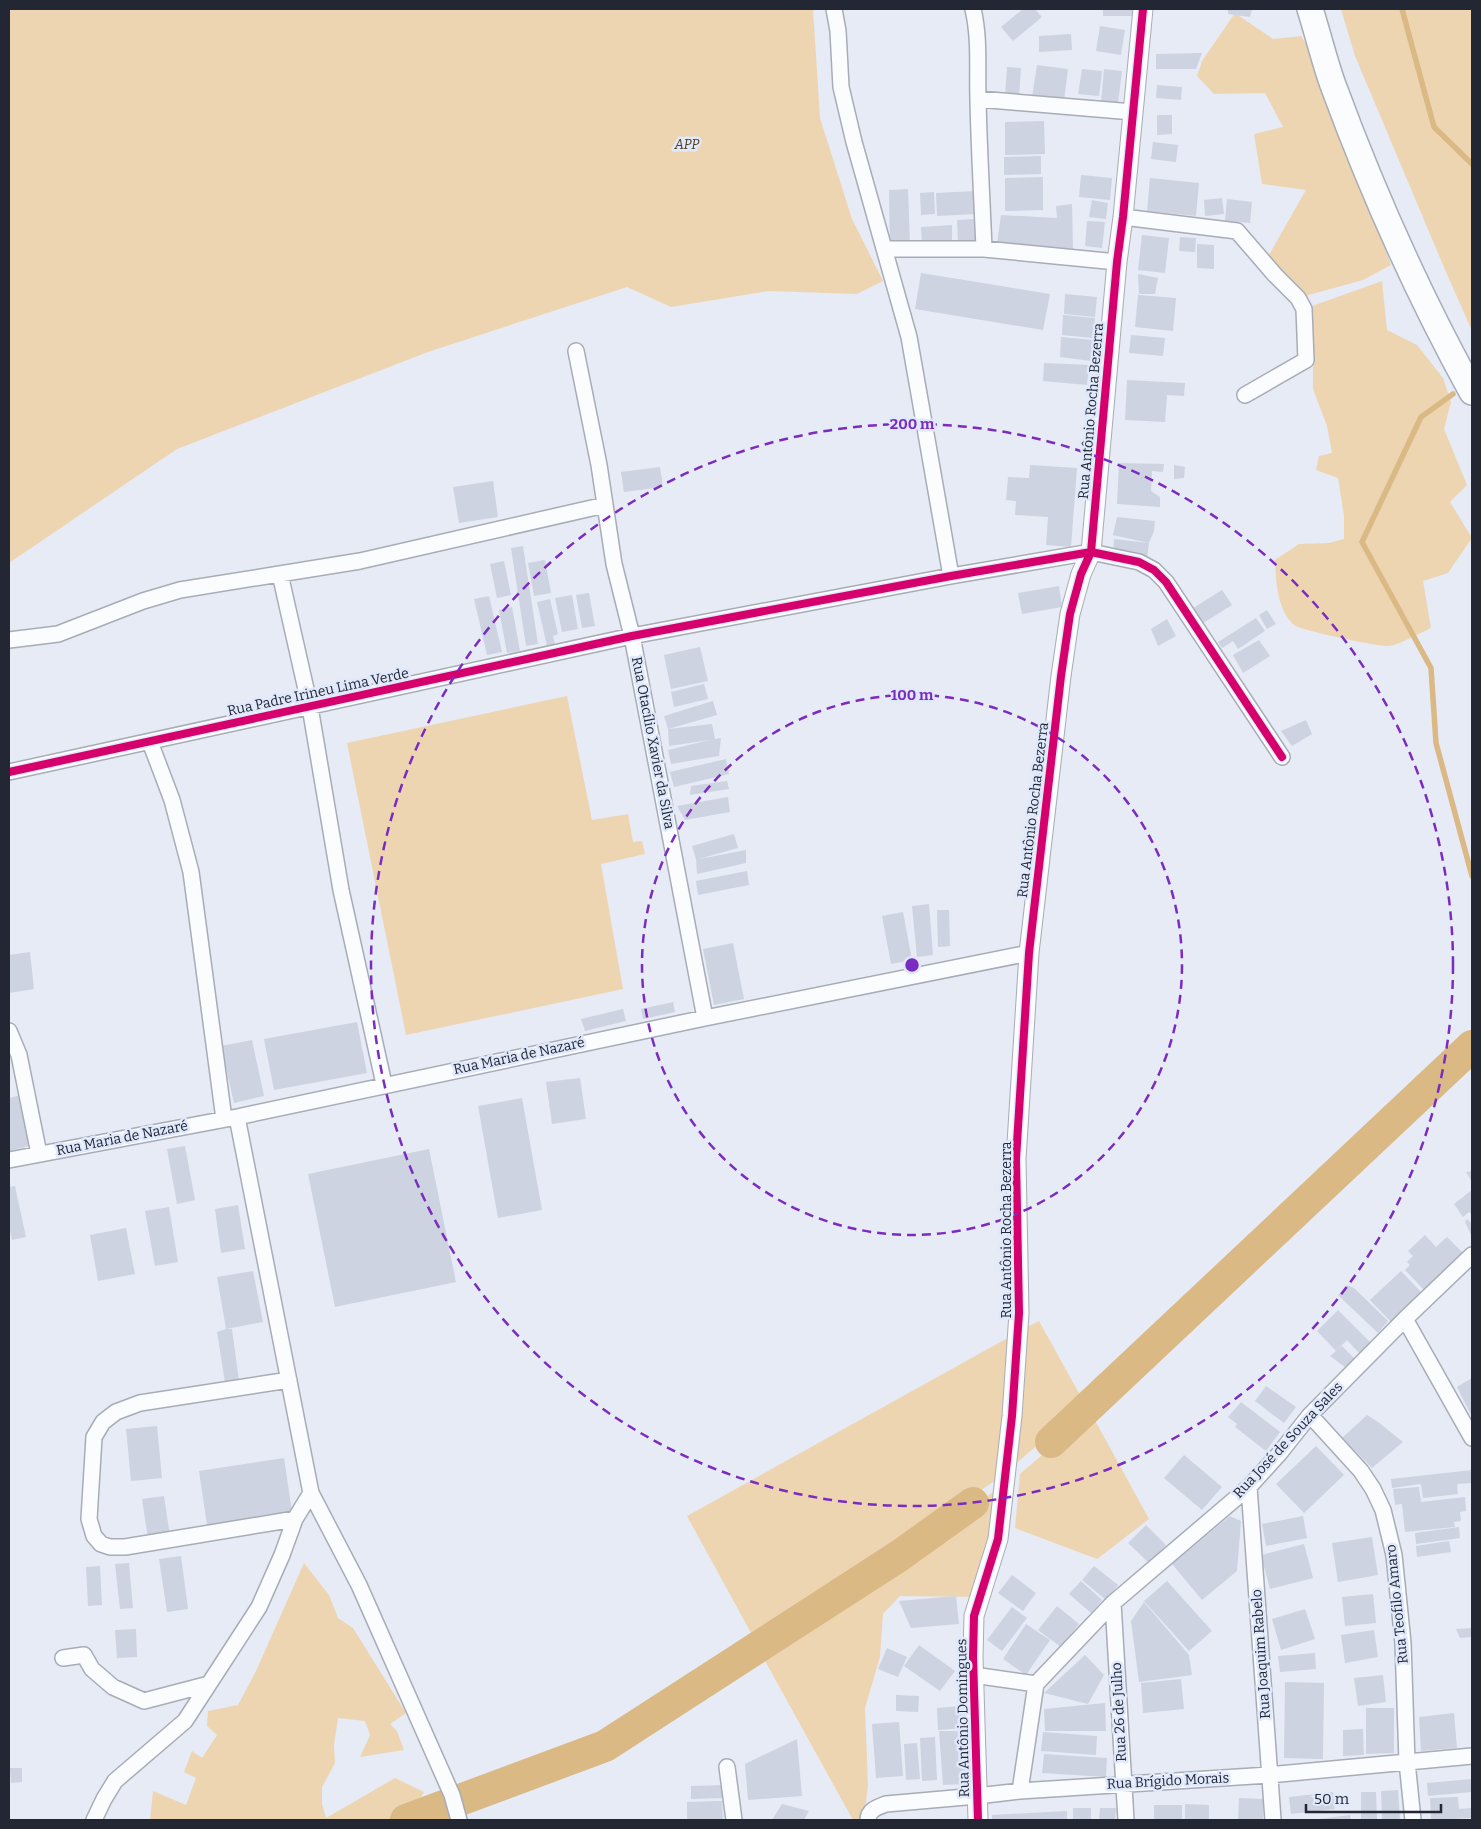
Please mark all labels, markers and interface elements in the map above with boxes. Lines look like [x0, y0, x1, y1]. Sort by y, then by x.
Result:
park label: APP [674, 136, 700, 153]
street label: Rua Antônio Rocha Bezerra [1075, 322, 1107, 500]
text: 200 m [890, 415, 935, 433]
street label: Rua Otacílio Xavier da Silva [628, 655, 678, 831]
street label: Rua Padre Irineu Lima Verde [226, 664, 410, 720]
text: 100 m [891, 686, 934, 704]
street label: Rua Antônio Rocha Bezerra [1014, 721, 1052, 899]
centre of rings [903, 956, 921, 974]
street label: Rua Maria de Nazaré [452, 1034, 586, 1078]
street label: Rua Maria de Nazaré [55, 1117, 189, 1159]
street label: Rua Antônio Rocha Bezerra [998, 1141, 1015, 1318]
street label: Rua José de Souza Sales [1230, 1378, 1346, 1502]
street label: Rua Teofilo Amaro [1382, 1543, 1412, 1665]
street label: Rua Joaquim Rabelo [1248, 1589, 1274, 1719]
street label: Rua Antônio Domingues [953, 1639, 973, 1797]
street label: Rua 26 de Julho [1108, 1662, 1130, 1762]
street label: Rua Brígido Morais [1106, 1769, 1230, 1793]
scale bar [1306, 1782, 1441, 1814]
text: 50 m [1314, 1790, 1350, 1808]

